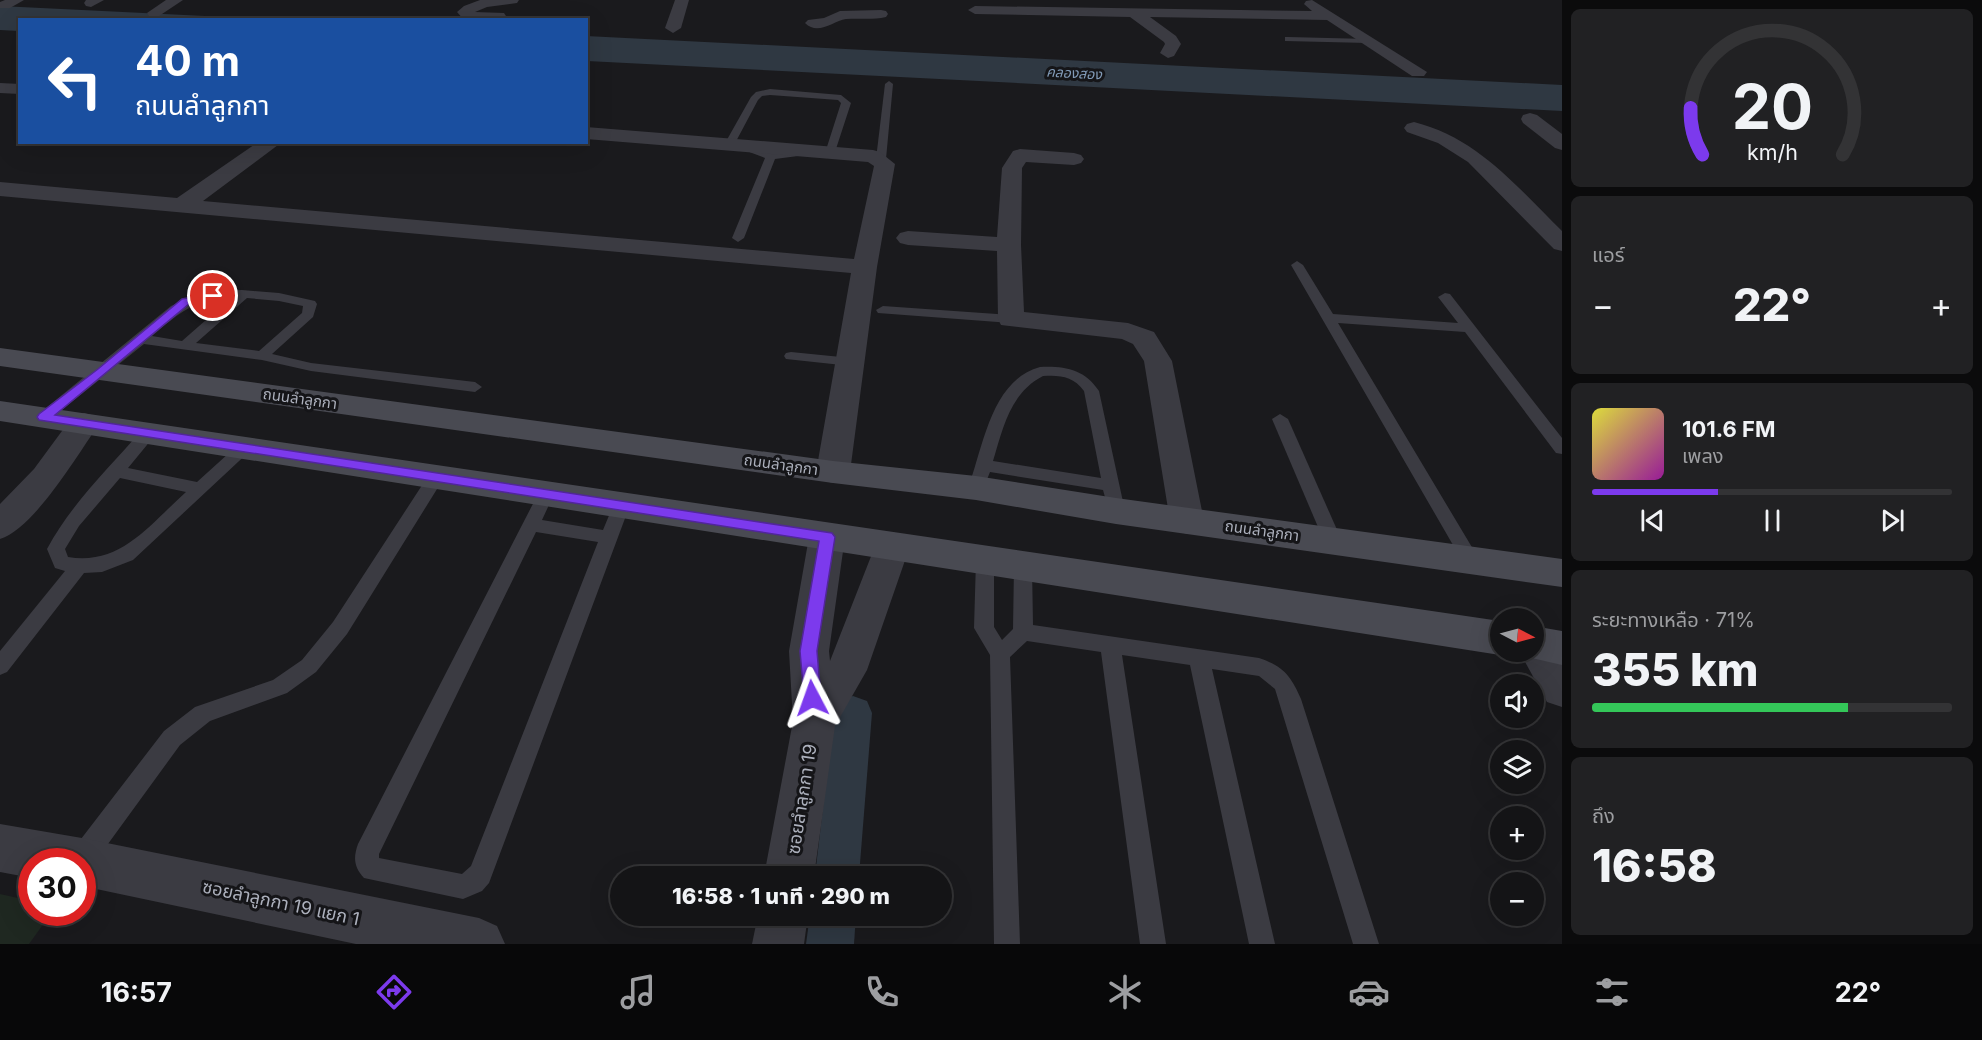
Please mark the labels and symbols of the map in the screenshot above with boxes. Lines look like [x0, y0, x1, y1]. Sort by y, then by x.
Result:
water label: คลองสอง [1046, 63, 1104, 83]
pin [187, 270, 238, 321]
street label: ถนนลำลูกกา [262, 384, 338, 413]
street label: ถนนลำลูกกา [743, 450, 819, 479]
street label: ถนนลำลูกกา [1224, 516, 1300, 545]
north arrow [1490, 608, 1544, 662]
position arrow [780, 666, 844, 730]
street label: ซอยลำลูกกา 19 [782, 742, 823, 856]
speed limit sign: 30 [18, 848, 96, 926]
street label: ซอยลำลูกกา 19 แยก 1 [200, 876, 362, 931]

